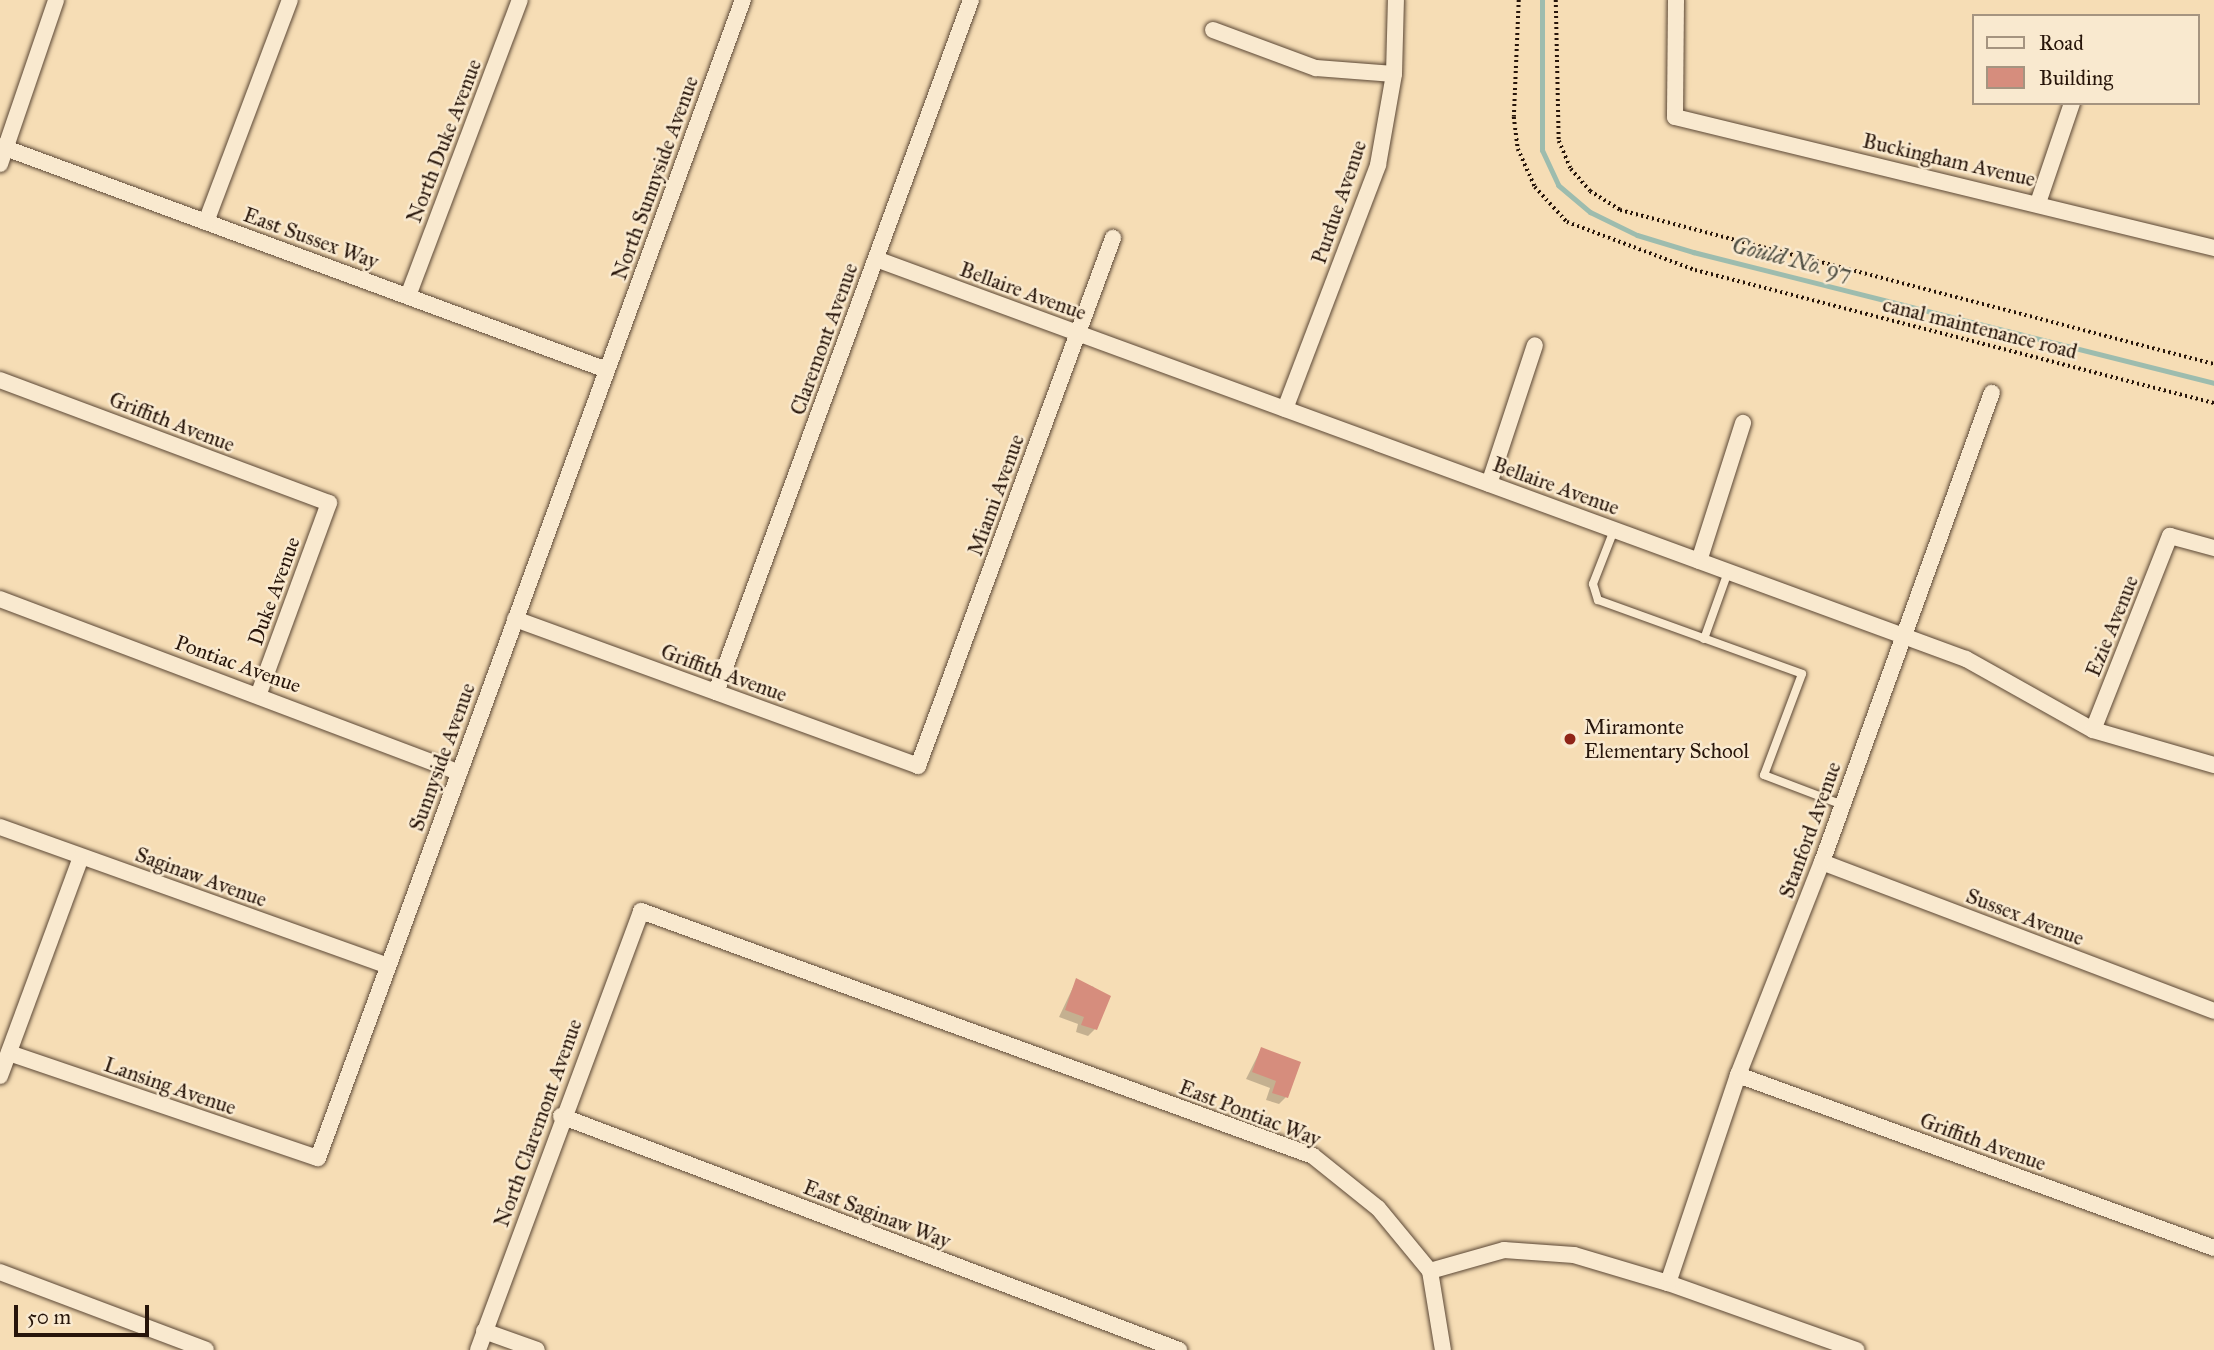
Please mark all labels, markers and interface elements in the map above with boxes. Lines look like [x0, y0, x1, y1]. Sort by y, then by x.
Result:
legend [1972, 14, 2200, 105]
text: Road [2039, 30, 2084, 56]
street label: North Duke Avenue [401, 56, 487, 226]
text: Building [2039, 65, 2113, 91]
street label: North Sunnyside Avenue [606, 73, 704, 283]
street label: Buckingham Avenue [1860, 128, 2038, 192]
street label: Purdue Avenue [1306, 137, 1372, 267]
street label: East Sussex Way [240, 202, 382, 274]
water label: Gould No. 97 [1729, 231, 1855, 287]
street label: Bellaire Avenue [956, 256, 1090, 326]
street label: Claremont Avenue [785, 260, 863, 418]
street label: canal maintenance road [1880, 292, 2080, 364]
street label: Griffith Avenue [106, 387, 238, 457]
street label: Miami Avenue [962, 431, 1030, 559]
street label: Bellaire Avenue [1489, 451, 1623, 521]
street label: Duke Avenue [243, 533, 305, 649]
street label: Ezie Avenue [2080, 572, 2144, 680]
street label: Pontiac Avenue [172, 630, 304, 698]
street label: Griffith Avenue [658, 639, 790, 707]
street label: Sunnyside Avenue [404, 680, 480, 834]
place label: Miramonte Elementary School [1584, 714, 1749, 764]
marker: Miramonte Elementary School [1562, 731, 1578, 747]
street label: Stanford Avenue [1774, 758, 1846, 902]
street label: Saginaw Avenue [132, 842, 270, 912]
street label: Sussex Avenue [1963, 883, 2087, 951]
street label: North Claremont Avenue [489, 1016, 587, 1230]
street label: Lansing Avenue [101, 1052, 239, 1120]
street label: East Pontiac Way [1176, 1074, 1324, 1152]
street label: Griffith Avenue [1917, 1108, 2049, 1176]
street label: East Saginaw Way [800, 1174, 954, 1254]
scale bar [18, 1290, 152, 1334]
text: 50 m [27, 1304, 71, 1330]

